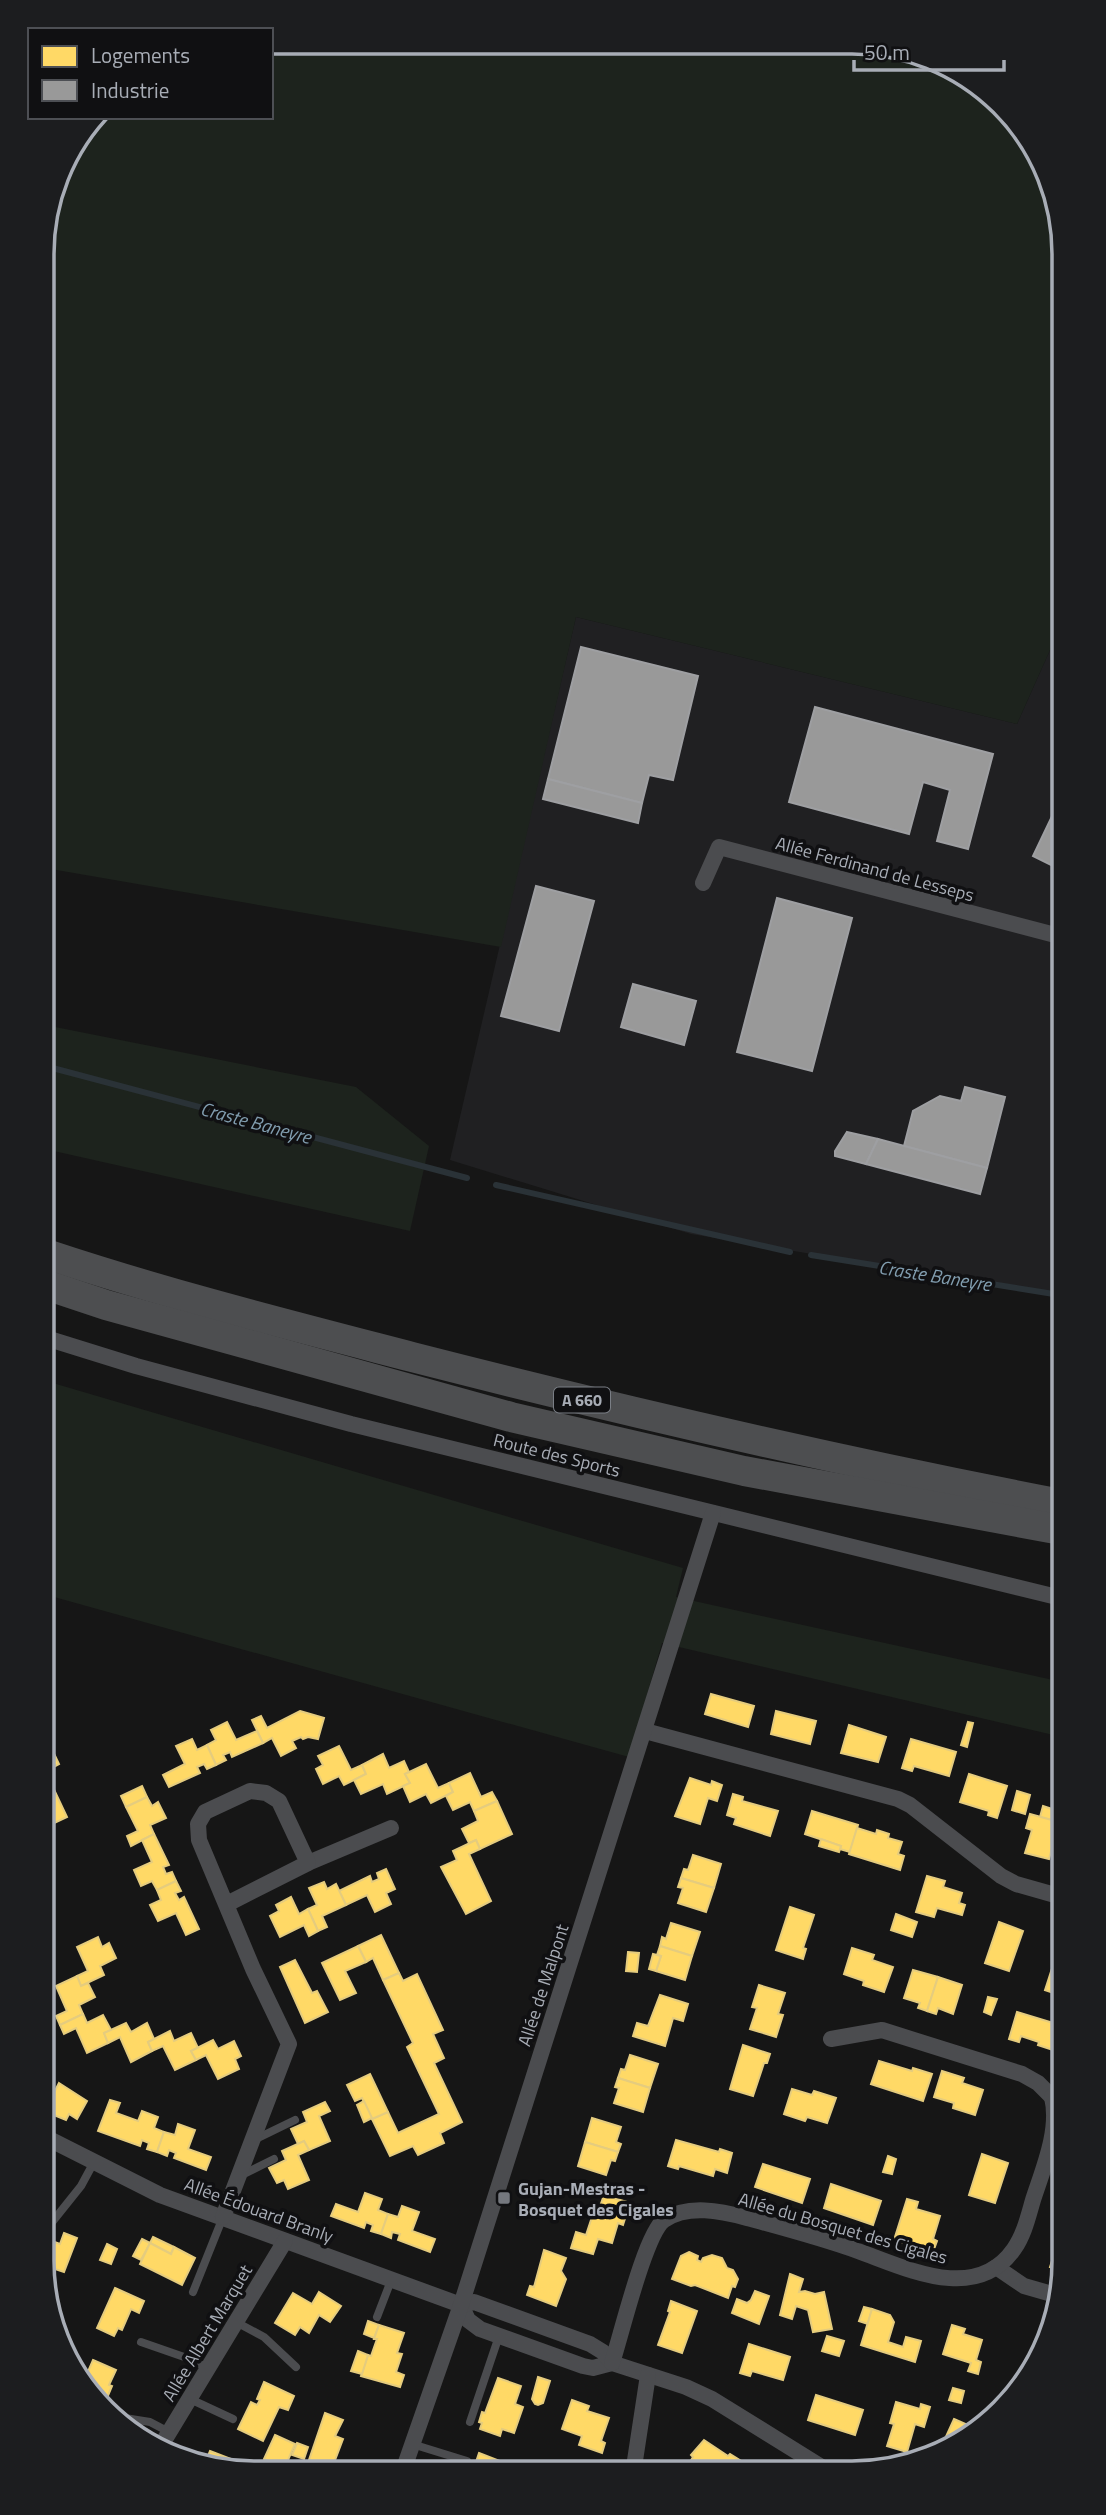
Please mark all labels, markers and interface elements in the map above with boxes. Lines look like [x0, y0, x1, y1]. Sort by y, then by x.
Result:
legend [28, 28, 273, 119]
scale bar [854, 28, 1004, 72]
text: 50 m [864, 36, 910, 68]
text: Logements [91, 39, 190, 71]
text: Industrie [91, 74, 169, 106]
street label: Allée Ferdinand de Lesseps [773, 829, 977, 909]
water label: Craste Baneyre [197, 1093, 316, 1151]
water label: Craste Baneyre [877, 1252, 995, 1298]
road number: A 660 [554, 1388, 610, 1412]
street label: Route des Sports [491, 1426, 623, 1484]
street label: Allée de Malpont [511, 1920, 576, 2050]
street label: Allée Édouard Branly [181, 2170, 338, 2250]
place label: Gujan-Mestras - Bosquet des Cigales [518, 2175, 674, 2223]
street label: Allée du Bosquet des Cigales [735, 2185, 951, 2271]
marker: Gujan-Mestras - Bosquet des Cigales [496, 2190, 512, 2206]
street label: Allée Albert Marquet [155, 2259, 259, 2407]

